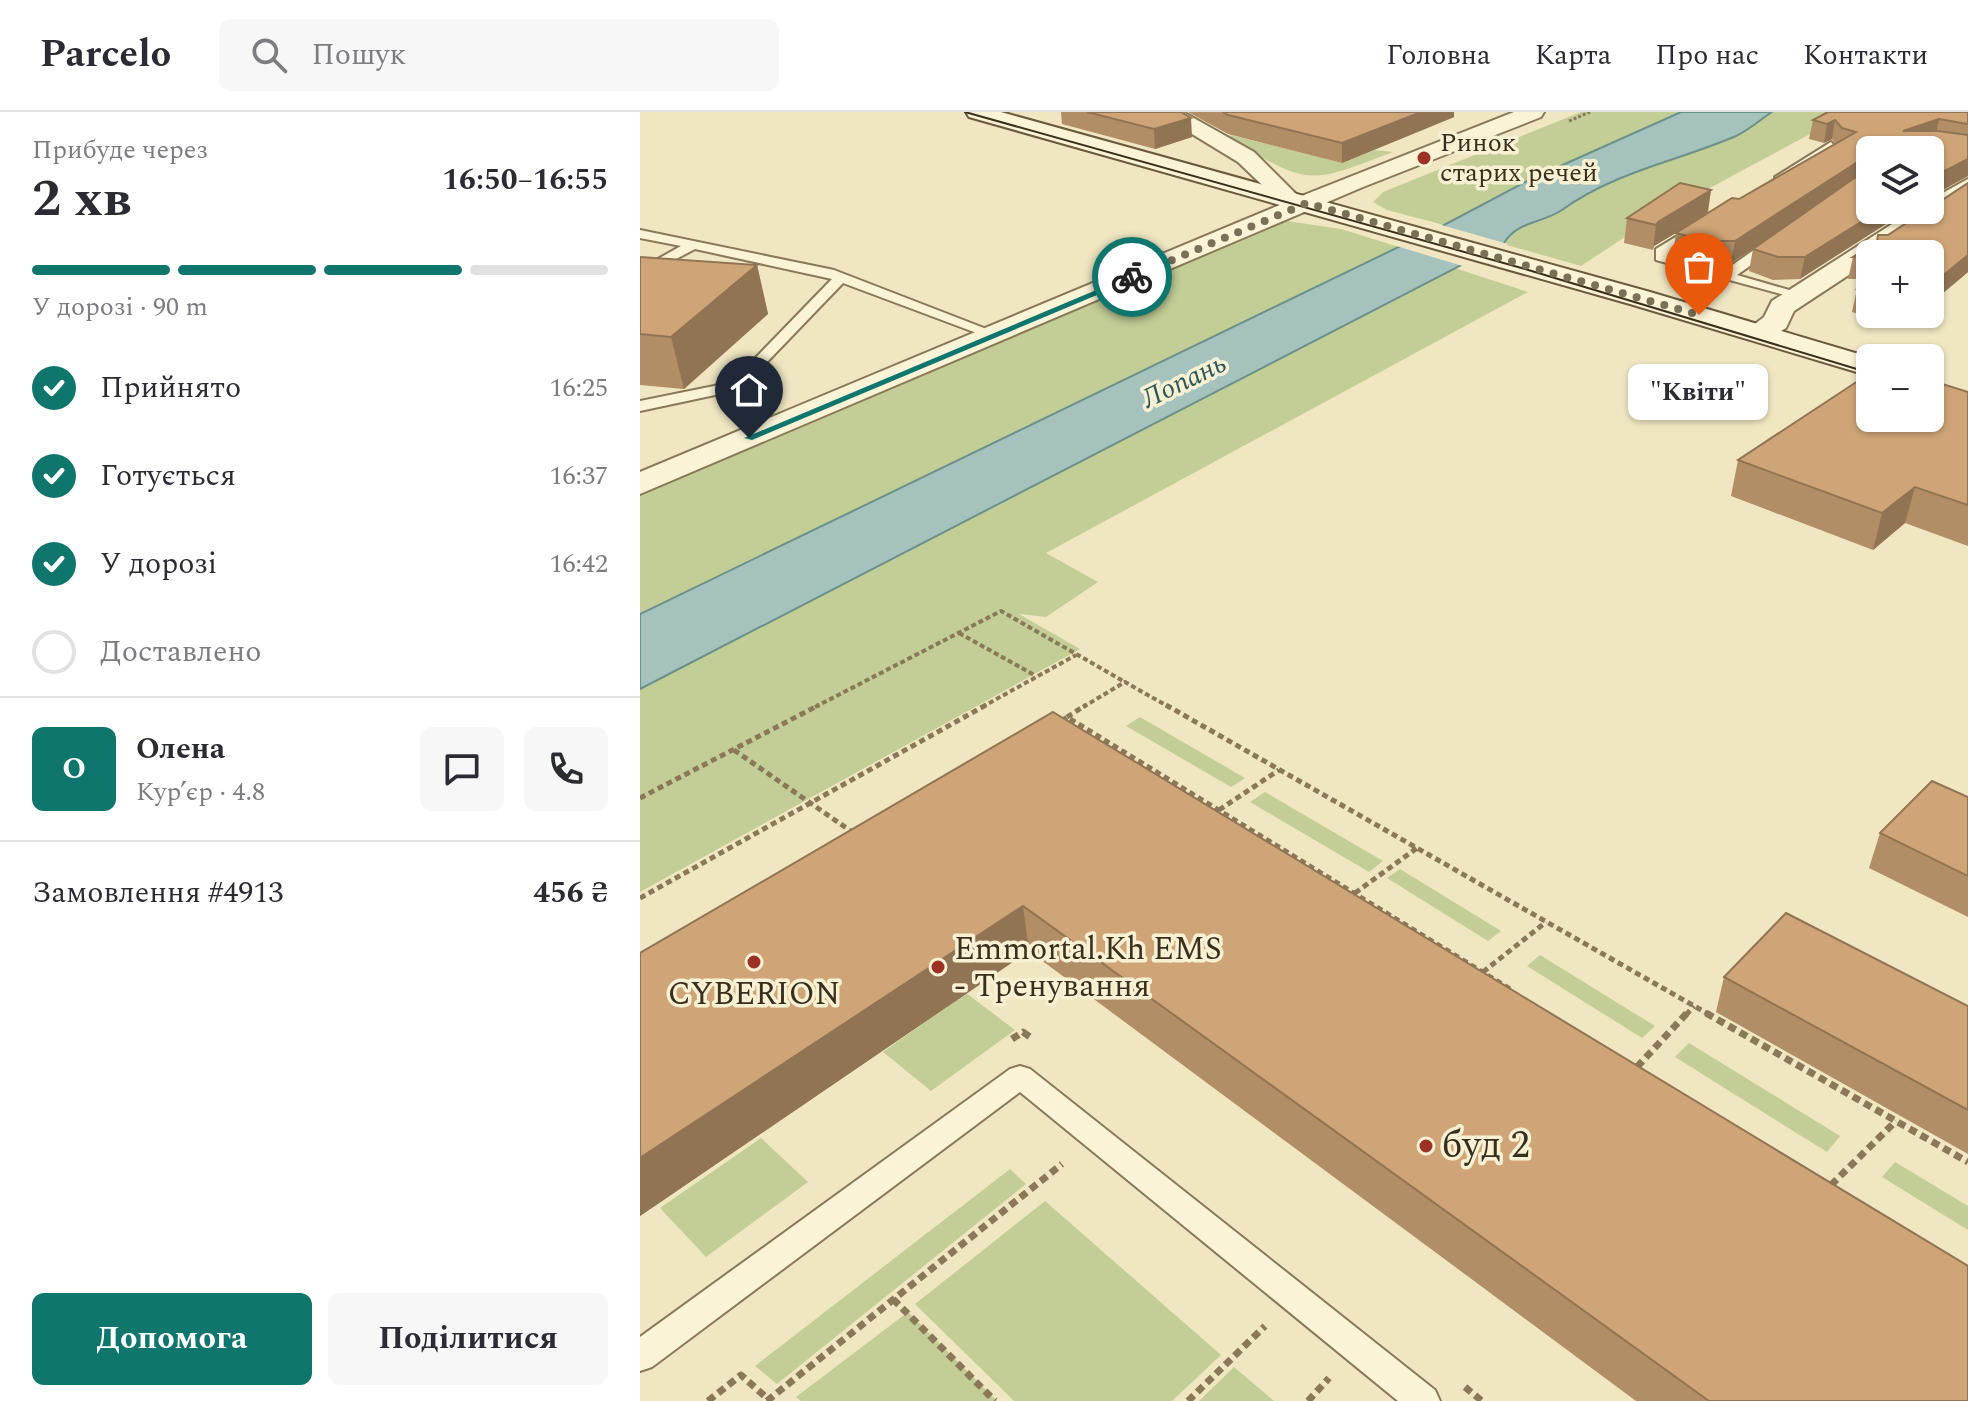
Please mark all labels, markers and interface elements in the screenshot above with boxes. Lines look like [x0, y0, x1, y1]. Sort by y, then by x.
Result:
search box [219, 19, 779, 91]
text: Parcelo [40, 26, 171, 84]
text: Пошук [311, 32, 406, 78]
icon: search [247, 33, 291, 77]
text: Головна [1386, 34, 1491, 77]
text: Карта [1535, 34, 1611, 77]
text: Про нас [1655, 34, 1759, 77]
text: Контакти [1803, 34, 1928, 77]
place label: Ринок старих речей [1440, 123, 1598, 193]
text: Прибуде через [32, 130, 208, 170]
map controls [1856, 136, 1944, 432]
button: layers [1856, 136, 1944, 224]
marker: Ринок старих речей [1415, 149, 1433, 167]
text: 16:50–16:55 [442, 157, 608, 203]
text: 2 хв [32, 160, 131, 239]
pin [1665, 233, 1733, 315]
courier [1092, 237, 1172, 317]
button: + [1856, 240, 1944, 328]
icon: bag [1677, 245, 1721, 289]
icon: bike [1110, 255, 1154, 299]
text: У дорозі · 90 m [32, 287, 208, 327]
water label: Лопань [1133, 342, 1234, 421]
button: − [1856, 344, 1944, 432]
pin [715, 356, 783, 438]
callout: "Квіти" [1629, 363, 1769, 419]
text: Прийнято [100, 365, 241, 411]
icon: check [32, 366, 76, 410]
text: 16:25 [549, 368, 608, 408]
icon: home [727, 368, 771, 412]
text: "Квіти" [1650, 372, 1746, 412]
text: Готується [100, 453, 236, 499]
icon: check [32, 454, 76, 498]
text: 16:37 [549, 456, 608, 496]
text: У дорозі [100, 541, 217, 587]
icon: check [32, 542, 76, 586]
text: 16:42 [549, 544, 608, 584]
text: Доставлено [100, 629, 261, 675]
text: Олена [136, 726, 225, 772]
button: chat [420, 727, 504, 811]
button: phone [524, 727, 608, 811]
text: О [62, 746, 86, 792]
text: Кур’єр · 4.8 [136, 772, 265, 812]
text: Замовлення #4913 [32, 870, 283, 916]
text: 456 ₴ [533, 870, 608, 916]
place label: Emmortal.Kh EMS - Тренування [954, 925, 1222, 1011]
marker: CYBERION [745, 953, 763, 971]
marker: Emmortal.Kh EMS - Тренування [929, 958, 947, 976]
place label: CYBERION [668, 970, 840, 1019]
place label: буд 2 [1442, 1117, 1530, 1175]
marker: буд 2 [1417, 1137, 1435, 1155]
button: Допомога [32, 1293, 312, 1385]
button: Поділитися [328, 1293, 608, 1385]

